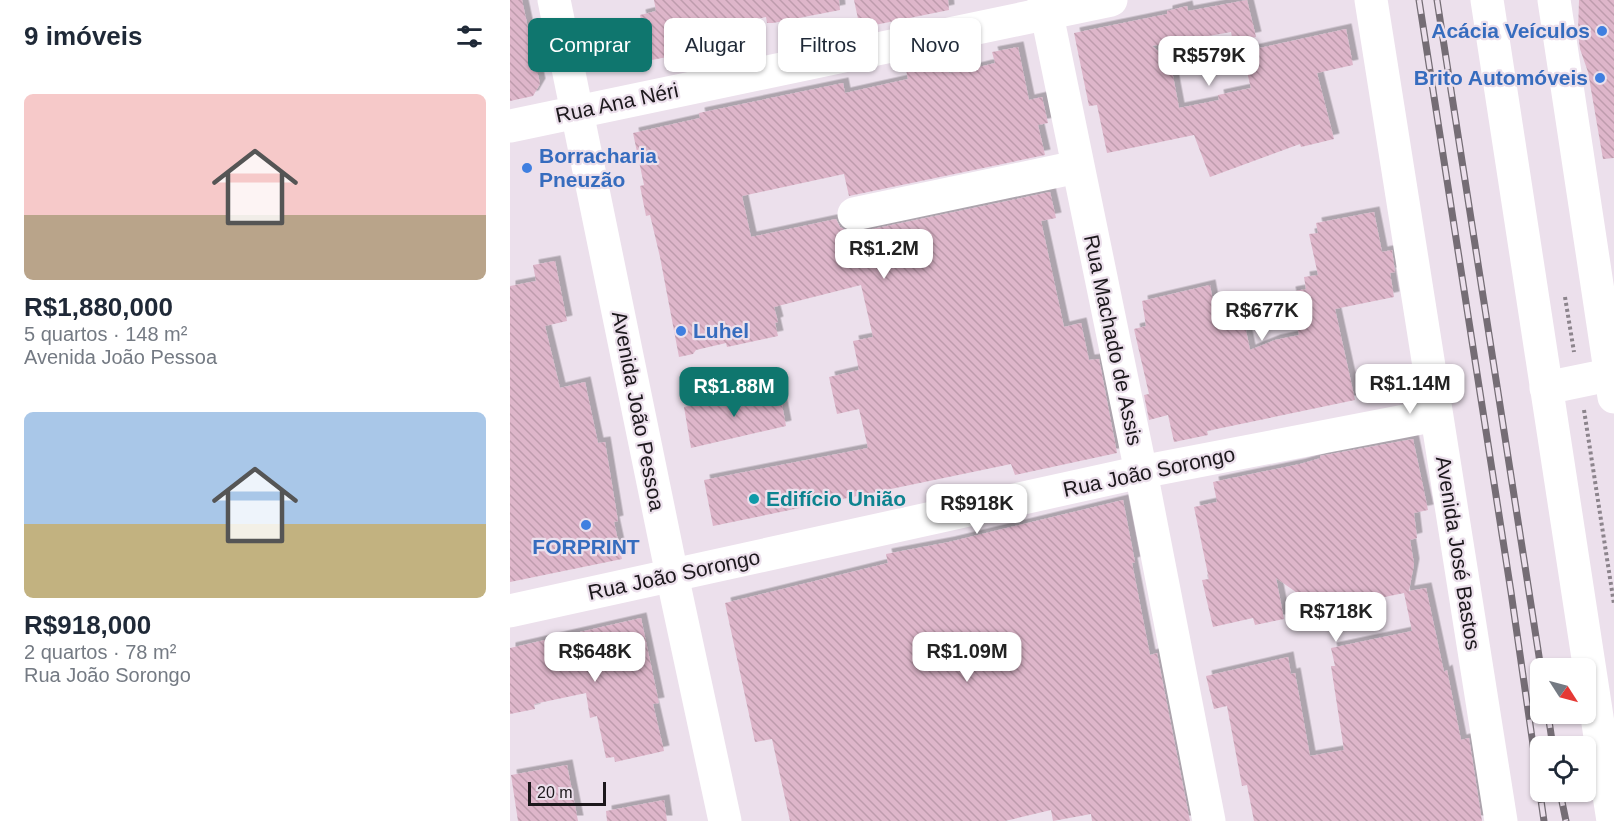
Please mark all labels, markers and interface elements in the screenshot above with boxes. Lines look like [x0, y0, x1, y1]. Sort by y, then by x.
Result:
chip: Comprar [528, 18, 652, 72]
chip: Alugar [664, 18, 766, 72]
chip: Filtros [778, 18, 878, 72]
chip: Novo [890, 18, 981, 72]
place label: Acácia Veículos [1431, 19, 1590, 42]
icon: filters [453, 20, 486, 53]
text: 9 imóveis [24, 21, 143, 51]
marker: Acácia Veículos [1595, 24, 1609, 38]
pin: R$579K [1160, 36, 1258, 87]
text: R$579K [1172, 44, 1246, 66]
place label: Brito Automóveis [1414, 66, 1588, 89]
marker: Brito Automóveis [1593, 71, 1607, 85]
street label: Rua Ana Néri [553, 78, 680, 127]
icon: home [201, 133, 309, 241]
place label: Borracharia Pneuzão [539, 144, 657, 191]
marker: Borracharia Pneuzão [520, 161, 534, 175]
pin: R$1.2M [835, 229, 933, 280]
street label: Rua Machado de Assis [1080, 232, 1147, 447]
text: R$1.2M [849, 237, 919, 259]
pin: R$677K [1213, 291, 1311, 342]
text: R$1,880,000 [24, 292, 173, 322]
text: R$677K [1225, 299, 1299, 321]
street label: Avenida João Pessoa [608, 309, 669, 513]
place label: Luhel [693, 319, 749, 342]
text: 5 quartos · 148 m² [24, 323, 187, 345]
marker: Luhel [674, 324, 688, 338]
text: Avenida João Pessoa [24, 346, 217, 368]
pin: R$1.14M [1355, 364, 1465, 415]
pin: R$1.88M [679, 367, 789, 418]
text: R$1.14M [1369, 372, 1451, 394]
text: R$1.88M [693, 375, 775, 397]
street label: Rua João Sorongo [1061, 442, 1237, 501]
icon: home [201, 451, 309, 559]
street label: Avenida José Bastos [1432, 454, 1485, 651]
pin: R$918K [928, 484, 1026, 535]
place label: Edifício União [766, 487, 906, 510]
marker: Edifício União [747, 492, 761, 506]
text: R$918K [940, 492, 1014, 514]
marker: FORPRINT [579, 518, 593, 532]
place label: FORPRINT [532, 535, 640, 558]
street label: Rua João Sorongo [586, 545, 762, 604]
pin: R$718K [1287, 592, 1385, 643]
text: R$718K [1299, 600, 1373, 622]
text: R$918,000 [24, 610, 151, 640]
pin: R$648K [546, 632, 644, 683]
pin: R$1.09M [912, 632, 1022, 683]
text: R$648K [558, 640, 632, 662]
text: R$1.09M [926, 640, 1008, 662]
text: 2 quartos · 78 m² [24, 641, 176, 663]
north arrow [1530, 658, 1596, 724]
map controls [1530, 658, 1596, 802]
text: Rua João Sorongo [24, 664, 191, 686]
button: locate [1530, 736, 1596, 802]
scale bar [528, 779, 606, 806]
text: 20 m [537, 784, 573, 801]

